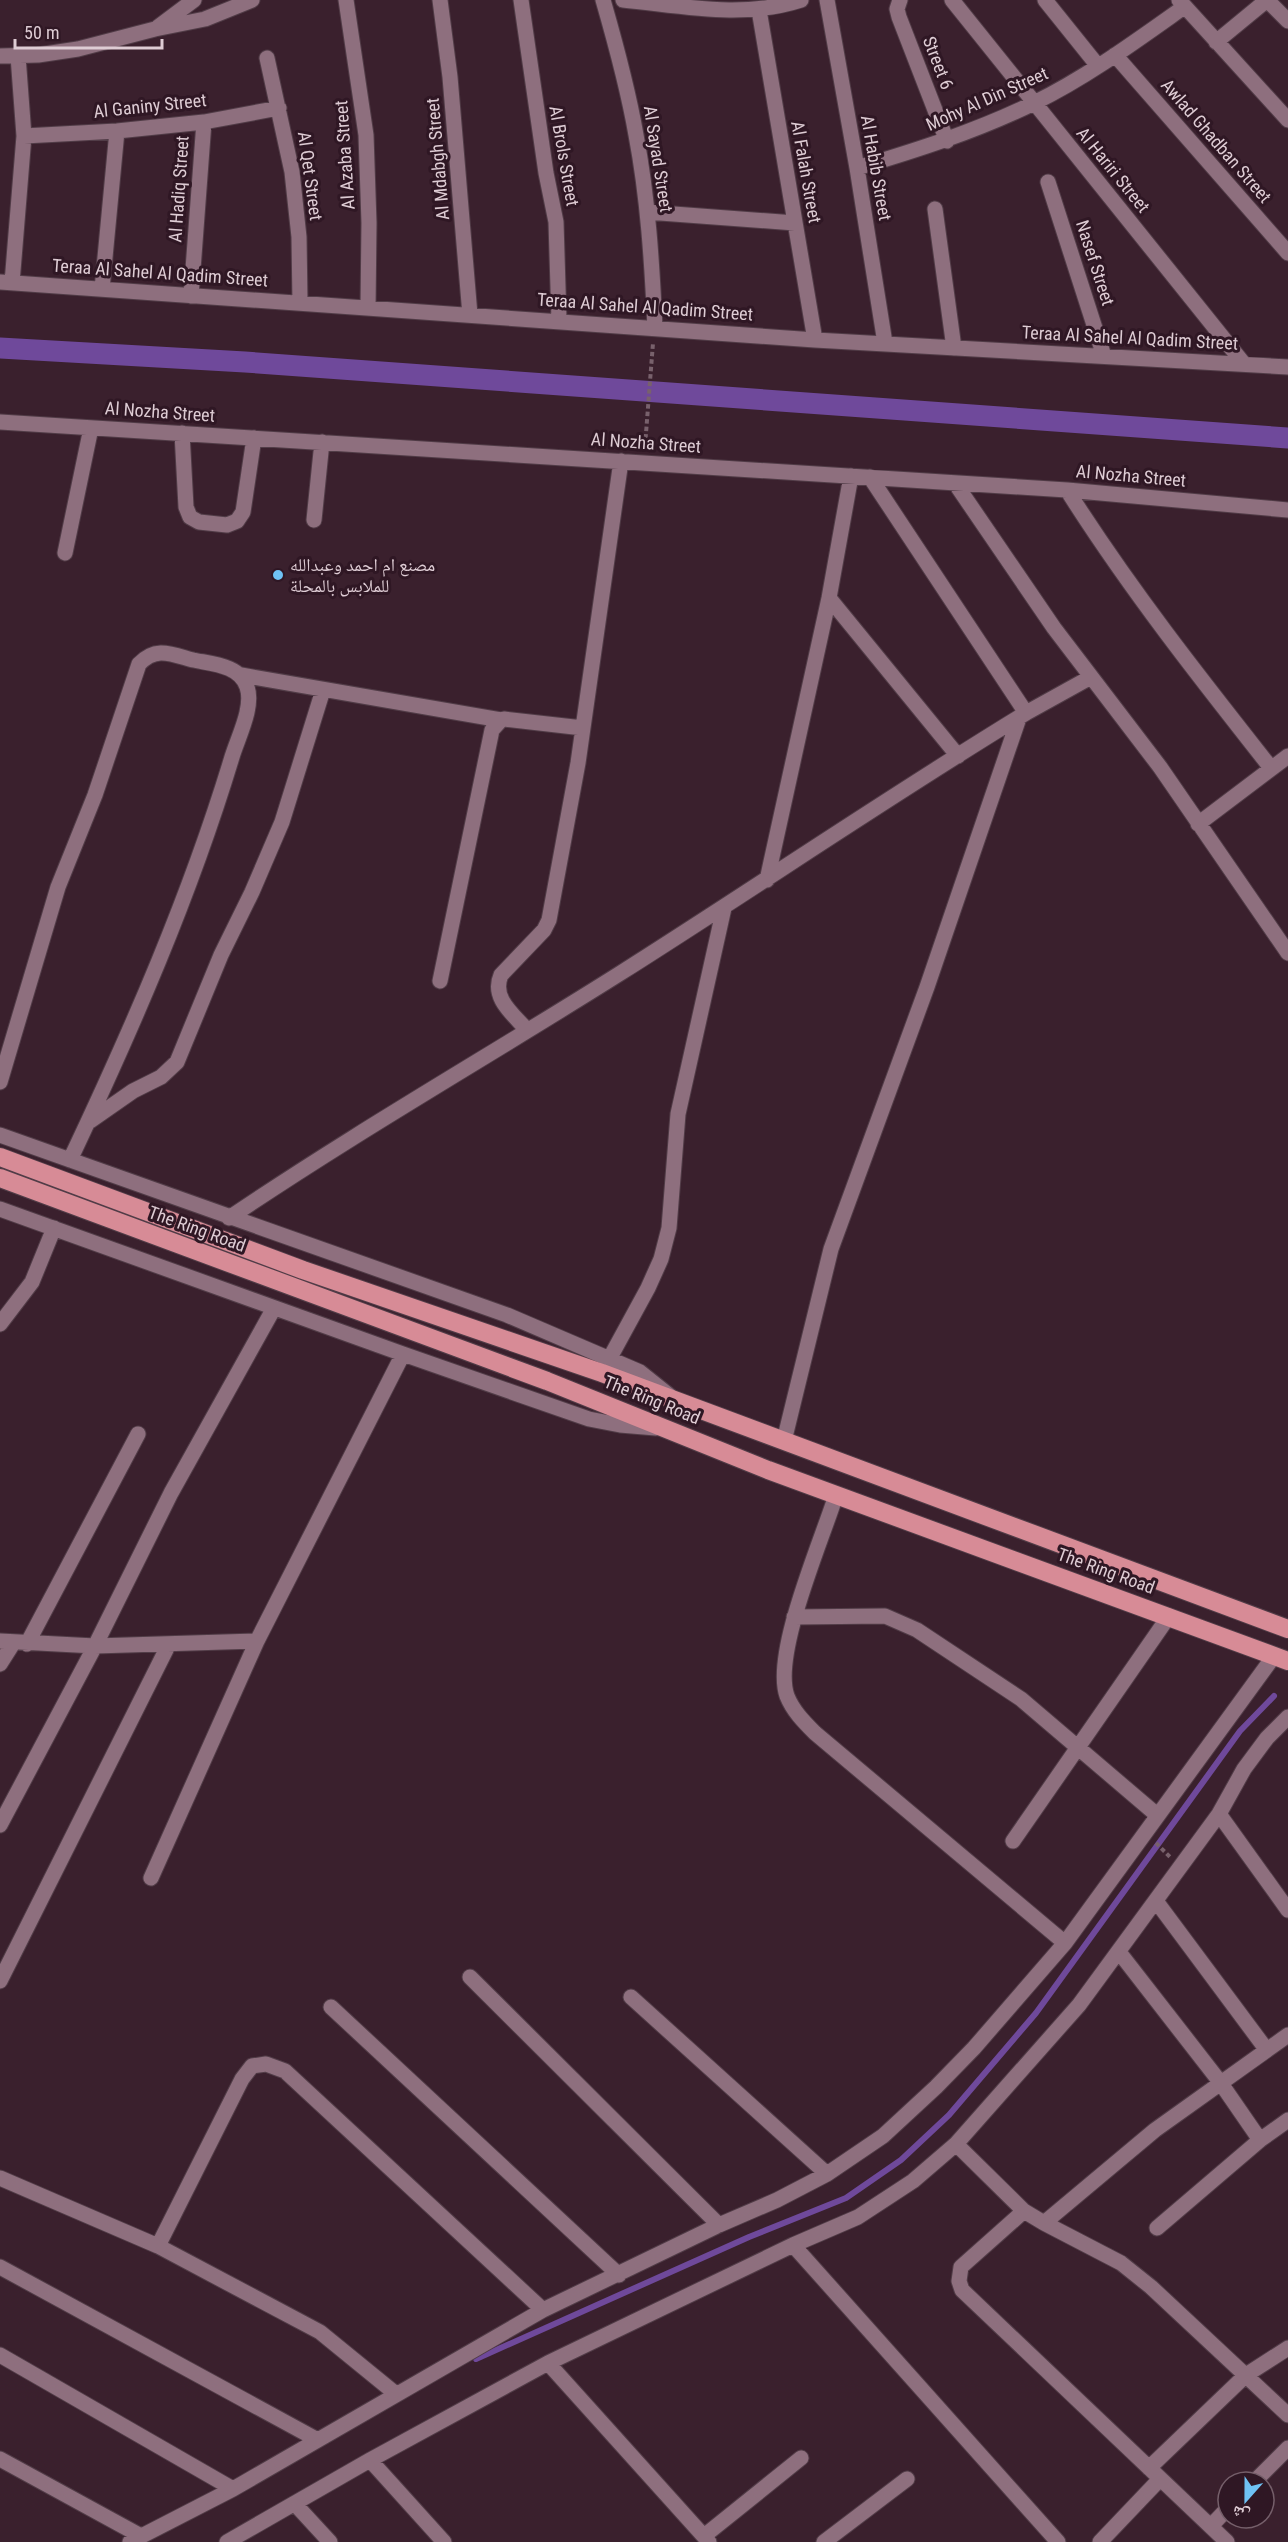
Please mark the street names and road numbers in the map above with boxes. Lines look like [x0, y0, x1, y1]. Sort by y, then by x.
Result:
street label: Street 6 [919, 33, 958, 92]
street label: Mohy Al Din Street [923, 62, 1051, 135]
street label: Awlad Ghadban Street [1157, 75, 1276, 207]
street label: Al Ganiny Street [93, 89, 207, 122]
street label: Al Mdabgh Street [422, 97, 453, 221]
street label: Al Azaba Street [330, 100, 359, 210]
street label: Al Brols Street [545, 104, 584, 208]
street label: Al Sayad Street [640, 104, 677, 214]
street label: Al Habib Street [857, 114, 896, 222]
street label: Al Falah Street [787, 119, 826, 225]
street label: Al Hariri Street [1073, 123, 1154, 217]
street label: Al Qet Street [294, 130, 327, 222]
street label: Al Hadiq Street [164, 135, 193, 243]
street label: Nasef Street [1072, 218, 1119, 308]
street label: Teraa Al Sahel Al Qadim Street [51, 254, 269, 291]
street label: Teraa Al Sahel Al Qadim Street [536, 288, 754, 325]
street label: Teraa Al Sahel Al Qadim Street [1021, 321, 1239, 354]
street label: Al Nozha Street [104, 397, 216, 426]
street label: Al Nozha Street [590, 428, 702, 457]
street label: Al Nozha Street [1075, 460, 1187, 491]
street label: The Ring Road [146, 1201, 249, 1256]
street label: The Ring Road [601, 1371, 703, 1428]
street label: The Ring Road [1055, 1543, 1158, 1598]

